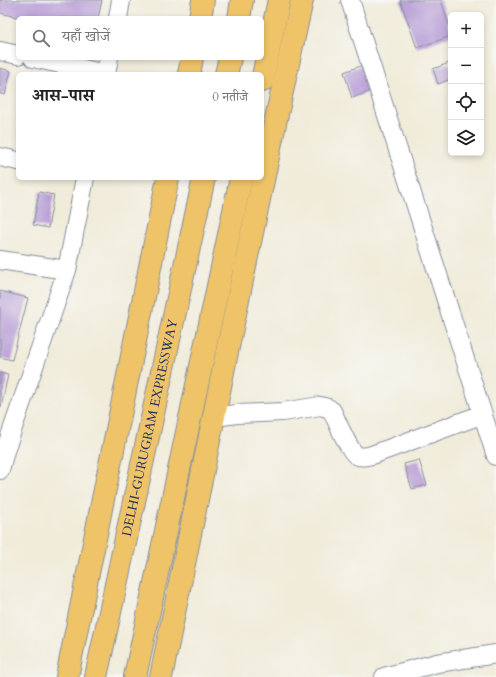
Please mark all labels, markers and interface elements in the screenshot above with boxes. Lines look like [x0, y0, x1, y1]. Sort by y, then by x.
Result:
map controls [448, 12, 484, 156]
button: + [448, 12, 484, 48]
search box [16, 16, 264, 60]
text: यहाँ खोजें [62, 26, 110, 46]
icon: search [30, 27, 52, 49]
button: − [448, 48, 484, 84]
text: आस-पास [32, 84, 94, 107]
button: locate [448, 84, 484, 120]
text: 0 नतीजे [212, 88, 248, 106]
button: layers [448, 120, 484, 156]
street label: DELHI-GURUGRAM EXPRESSWAY [118, 317, 182, 538]

